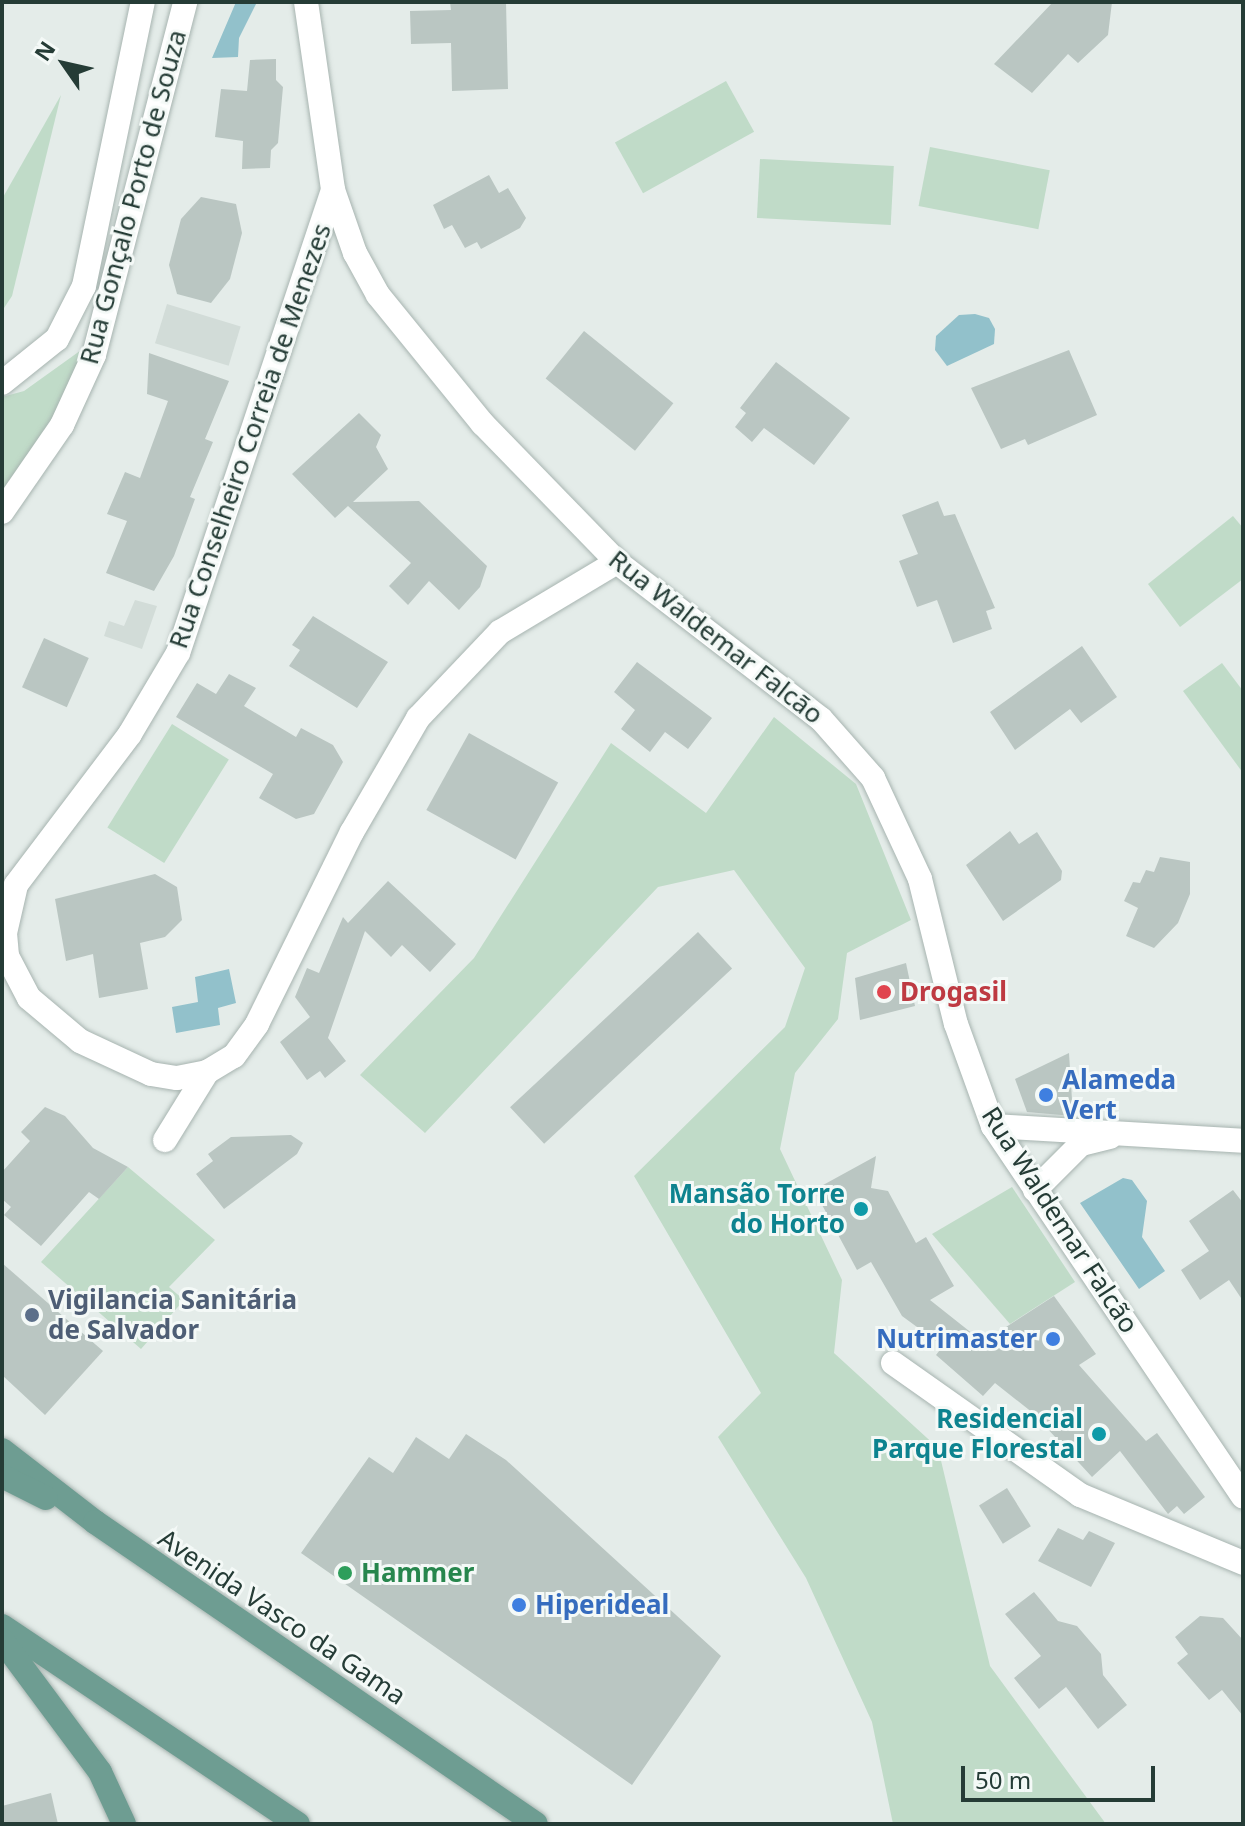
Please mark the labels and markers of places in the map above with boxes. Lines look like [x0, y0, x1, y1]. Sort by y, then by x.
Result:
place label: Drogasil [900, 976, 1007, 1008]
marker: Drogasil [875, 983, 893, 1001]
place label: Alameda Vert [1062, 1064, 1176, 1126]
marker: Alameda Vert [1037, 1086, 1055, 1104]
place label: Mansão Torre do Horto [669, 1178, 845, 1240]
marker: Mansão Torre do Horto [852, 1200, 870, 1218]
place label: Vigilancia Sanitária de Salvador [48, 1284, 297, 1346]
marker: Vigilancia Sanitária de Salvador [23, 1306, 41, 1324]
place label: Nutrimaster [876, 1323, 1037, 1355]
marker: Nutrimaster [1044, 1330, 1062, 1348]
place label: Residencial Parque Florestal [872, 1403, 1083, 1464]
marker: Residencial Parque Florestal [1090, 1425, 1108, 1443]
place label: Hammer [361, 1557, 474, 1589]
marker: Hammer [336, 1564, 354, 1582]
place label: Hiperideal [535, 1589, 669, 1621]
marker: Hiperideal [510, 1596, 528, 1614]

